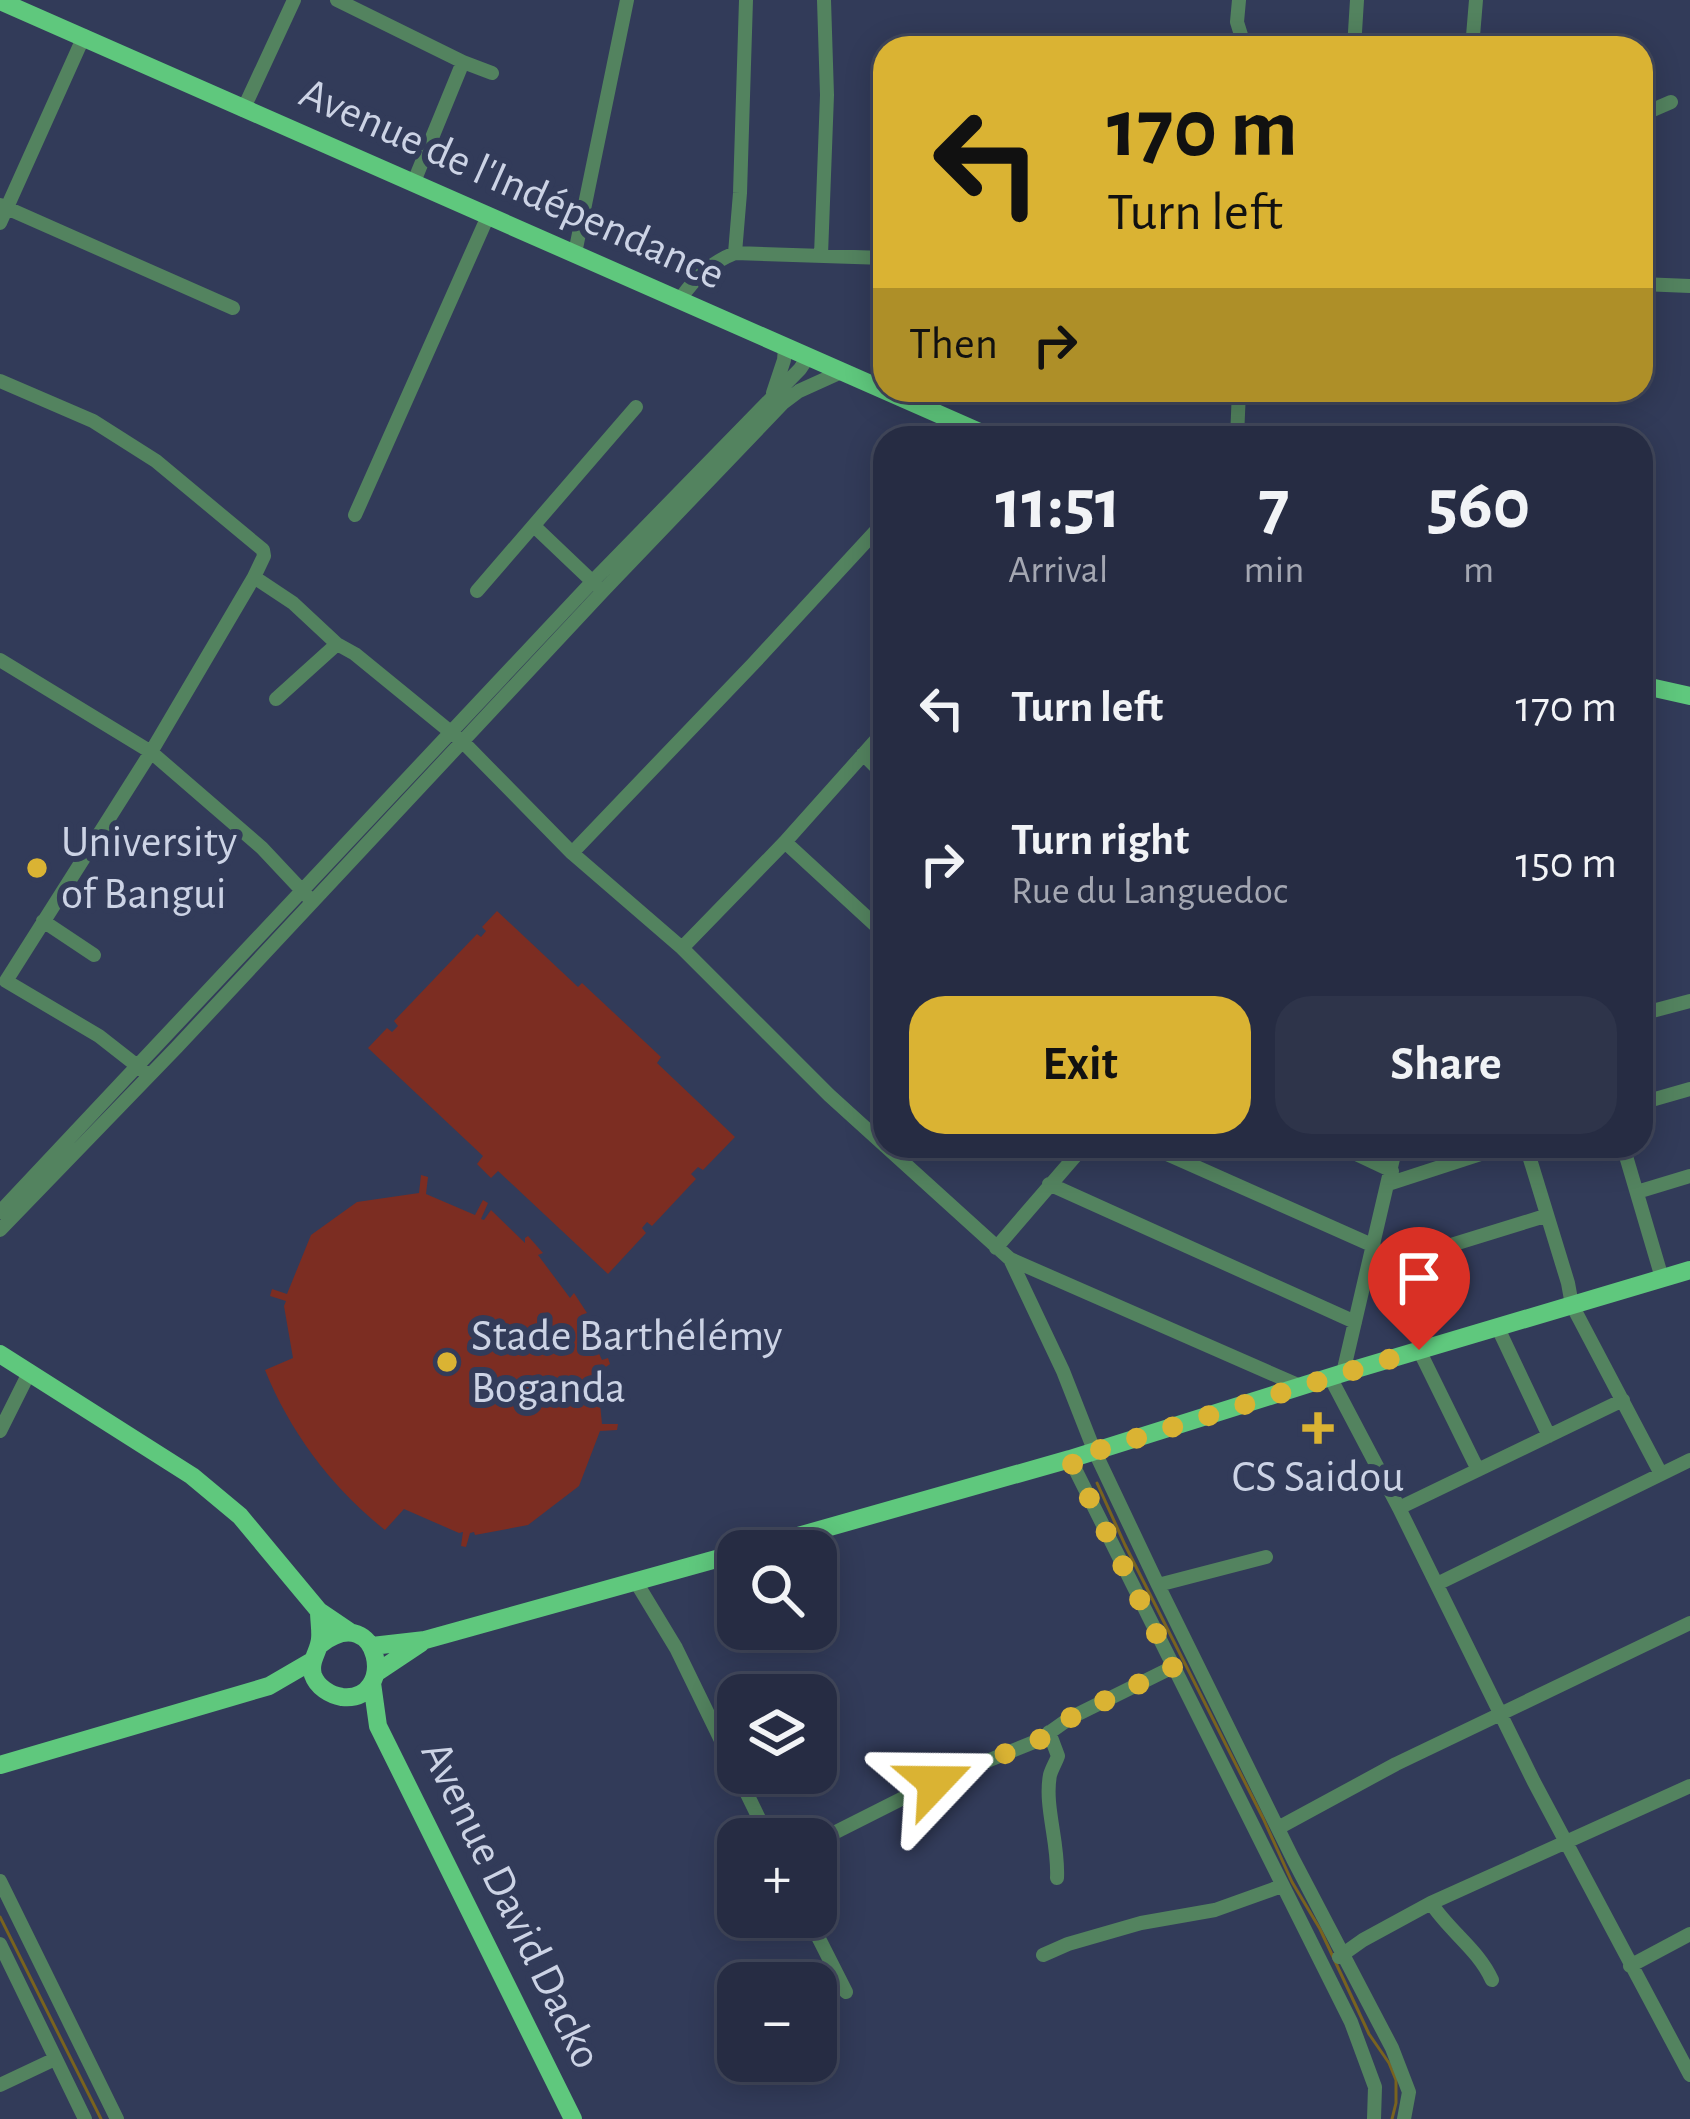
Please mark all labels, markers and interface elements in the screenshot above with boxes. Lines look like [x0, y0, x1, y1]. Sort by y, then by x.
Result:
street label: Avenue de l'Indépendance [293, 70, 731, 298]
icon: left [909, 84, 1065, 240]
text: 170 m [1107, 88, 1298, 172]
text: Turn left [1107, 186, 1283, 240]
icon: right [1022, 312, 1088, 378]
text: Then [909, 322, 998, 367]
text: 11:51 [996, 469, 1121, 541]
text: 7 [1258, 469, 1290, 541]
text: 560 [1427, 469, 1530, 541]
text: Arrival [1008, 551, 1108, 590]
text: min [1244, 551, 1304, 590]
text: m [1463, 551, 1494, 590]
icon: left [909, 675, 975, 741]
text: Turn left [1011, 685, 1163, 730]
text: 170 m [1516, 685, 1617, 730]
text: Turn right [1011, 818, 1189, 863]
place label: University of Bangui [61, 820, 237, 917]
icon: right [909, 831, 975, 897]
text: 150 m [1516, 841, 1617, 886]
marker: University of Bangui [24, 855, 50, 881]
text: Rue du Languedoc [1011, 872, 1288, 911]
button: Exit [909, 996, 1251, 1134]
button: Share [1275, 996, 1617, 1134]
pin [1368, 1227, 1470, 1350]
icon: arrive [1386, 1245, 1452, 1311]
place label: Stade Barthélémy Boganda [471, 1314, 783, 1411]
marker: Stade Barthélémy Boganda [434, 1349, 460, 1375]
marker: CS Saidou [1302, 1412, 1334, 1444]
place label: CS Saidou [1232, 1455, 1404, 1500]
map controls [717, 1530, 837, 2082]
button: search [717, 1530, 837, 1650]
button: layers [717, 1674, 837, 1794]
position arrow [872, 1719, 998, 1845]
street label: Avenue David Dacko [412, 1734, 610, 2076]
button: + [717, 1818, 837, 1938]
button: − [717, 1962, 837, 2082]

